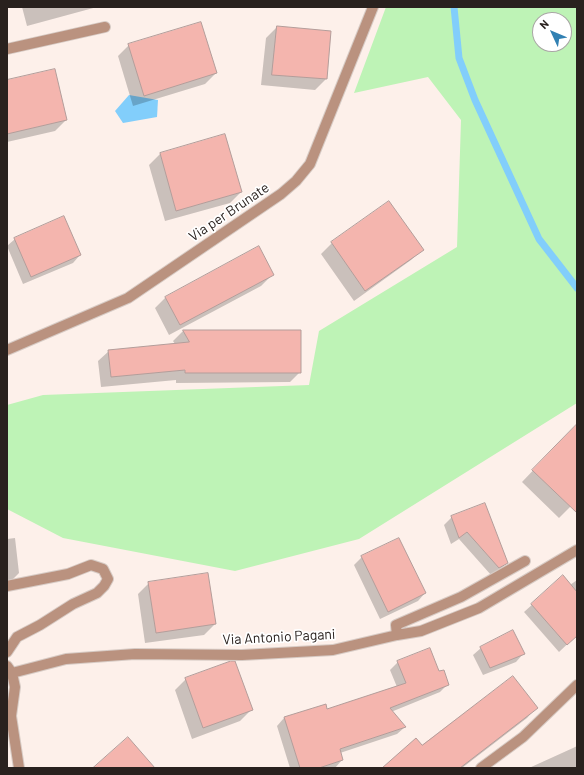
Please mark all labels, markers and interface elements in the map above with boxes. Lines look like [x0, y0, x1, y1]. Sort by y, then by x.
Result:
north arrow [532, 12, 572, 52]
text: N [537, 17, 551, 31]
street label: Via per Brunate [186, 179, 272, 245]
street label: Via Antonio Pagani [222, 626, 336, 648]

